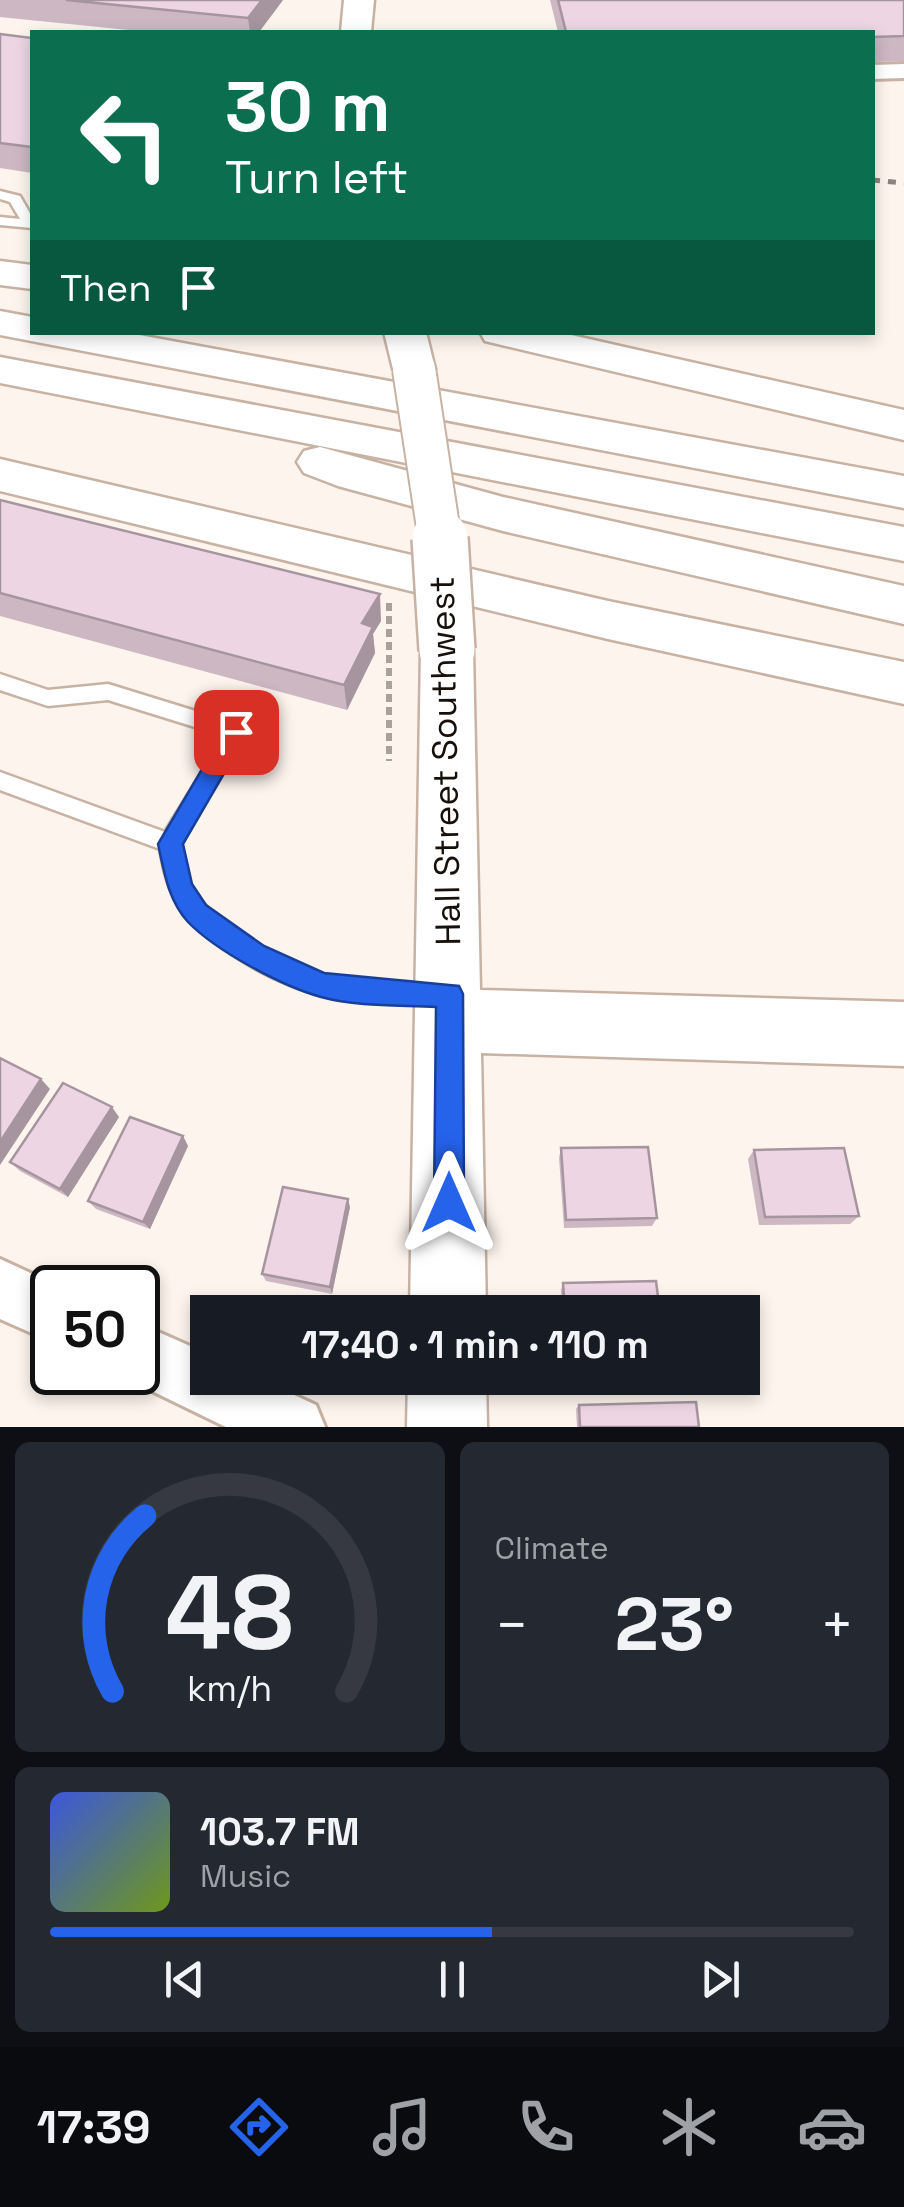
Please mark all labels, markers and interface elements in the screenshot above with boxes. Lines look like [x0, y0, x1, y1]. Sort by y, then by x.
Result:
text: 30 m [225, 62, 390, 151]
icon: left [60, 70, 190, 200]
text: Turn left [225, 149, 408, 206]
icon: arrive [171, 260, 226, 315]
text: Then [60, 264, 151, 312]
street label: Hall Street Southwest [420, 576, 470, 946]
pin [194, 690, 279, 775]
icon: arrive [209, 705, 264, 760]
position arrow [397, 1151, 501, 1255]
speed limit sign: 50 [30, 1265, 160, 1395]
text: 17:40 · 1 min · 110 m [301, 1321, 649, 1369]
text: Climate [495, 1528, 609, 1568]
text: 48 [165, 1547, 294, 1679]
text: 23° [614, 1576, 734, 1672]
text: − [495, 1590, 529, 1660]
text: + [820, 1590, 854, 1660]
text: km/h [187, 1666, 272, 1711]
text: 103.7 FM [200, 1808, 359, 1856]
text: Music [200, 1856, 291, 1896]
icon: previous [157, 1952, 212, 2007]
icon: pause [425, 1952, 480, 2007]
icon: next [693, 1952, 748, 2007]
icon: directions [224, 2092, 294, 2162]
icon: music [367, 2092, 437, 2162]
icon: phone [511, 2092, 581, 2162]
icon: climate [654, 2092, 724, 2162]
icon: car [797, 2092, 867, 2162]
text: 17:39 [37, 2099, 151, 2156]

